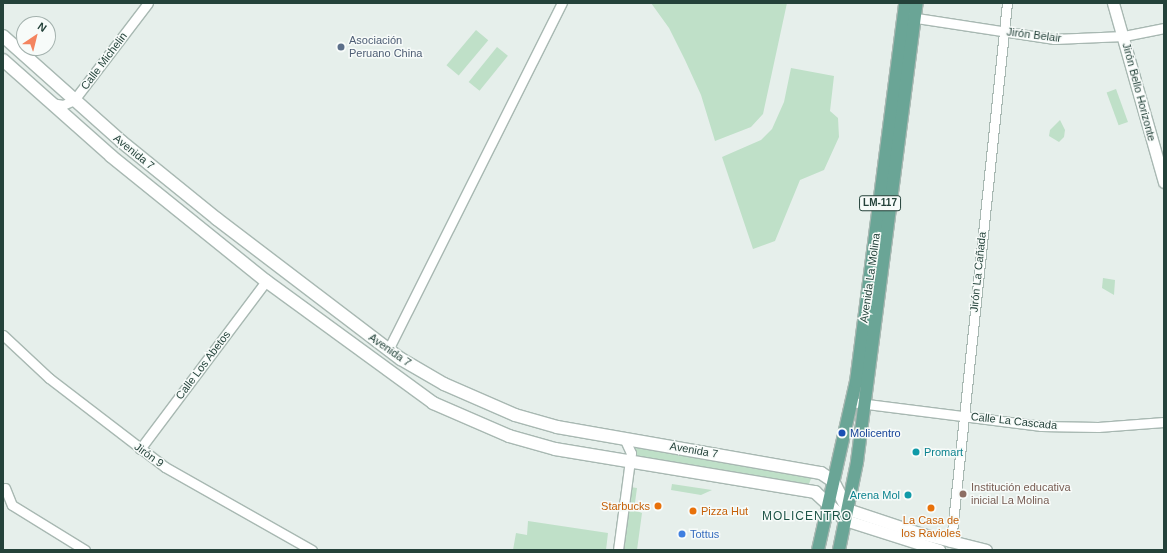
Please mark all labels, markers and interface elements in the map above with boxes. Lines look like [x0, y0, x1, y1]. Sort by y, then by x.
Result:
north arrow [16, 16, 56, 56]
text: N [36, 20, 49, 34]
street label: Jirón Belair [1006, 25, 1062, 45]
street label: Calle Michelin [78, 30, 130, 92]
place label: Asociación Peruano China [349, 34, 422, 60]
street label: Jirón Bello Horizonte [1119, 41, 1159, 143]
marker: Asociación Peruano China [336, 42, 346, 52]
street label: Avenida 7 [111, 132, 157, 172]
road number: LM-117 [859, 195, 901, 211]
street label: Jirón La Cañada [967, 231, 989, 313]
street label: Avenida La Molina [857, 232, 883, 324]
street label: Calle Los Abetos [173, 328, 233, 402]
street label: Avenida 7 [366, 331, 414, 369]
street label: Calle La Cascada [970, 410, 1058, 432]
place label: Molicentro [850, 426, 901, 440]
marker: Molicentro [837, 428, 847, 438]
street label: Avenida 7 [669, 439, 719, 461]
street label: Jirón 9 [132, 440, 166, 470]
place label: Promart [924, 445, 963, 459]
marker: Promart [911, 447, 921, 457]
place label: Institución educativa inicial La Molina [971, 481, 1071, 507]
place label: Arena Mol [850, 488, 900, 502]
marker: Institución educativa inicial La Molina [958, 489, 968, 499]
marker: Arena Mol [903, 490, 913, 500]
place label: Starbucks [601, 499, 650, 513]
marker: Starbucks [653, 501, 663, 511]
marker: La Casa de los Ravioles [926, 503, 936, 513]
place label: Pizza Hut [701, 504, 748, 518]
marker: Pizza Hut [688, 506, 698, 516]
district label: MOLICENTRO [762, 510, 852, 524]
place label: La Casa de los Ravioles [901, 514, 961, 540]
place label: Tottus [690, 527, 719, 541]
marker: Tottus [677, 529, 687, 539]

